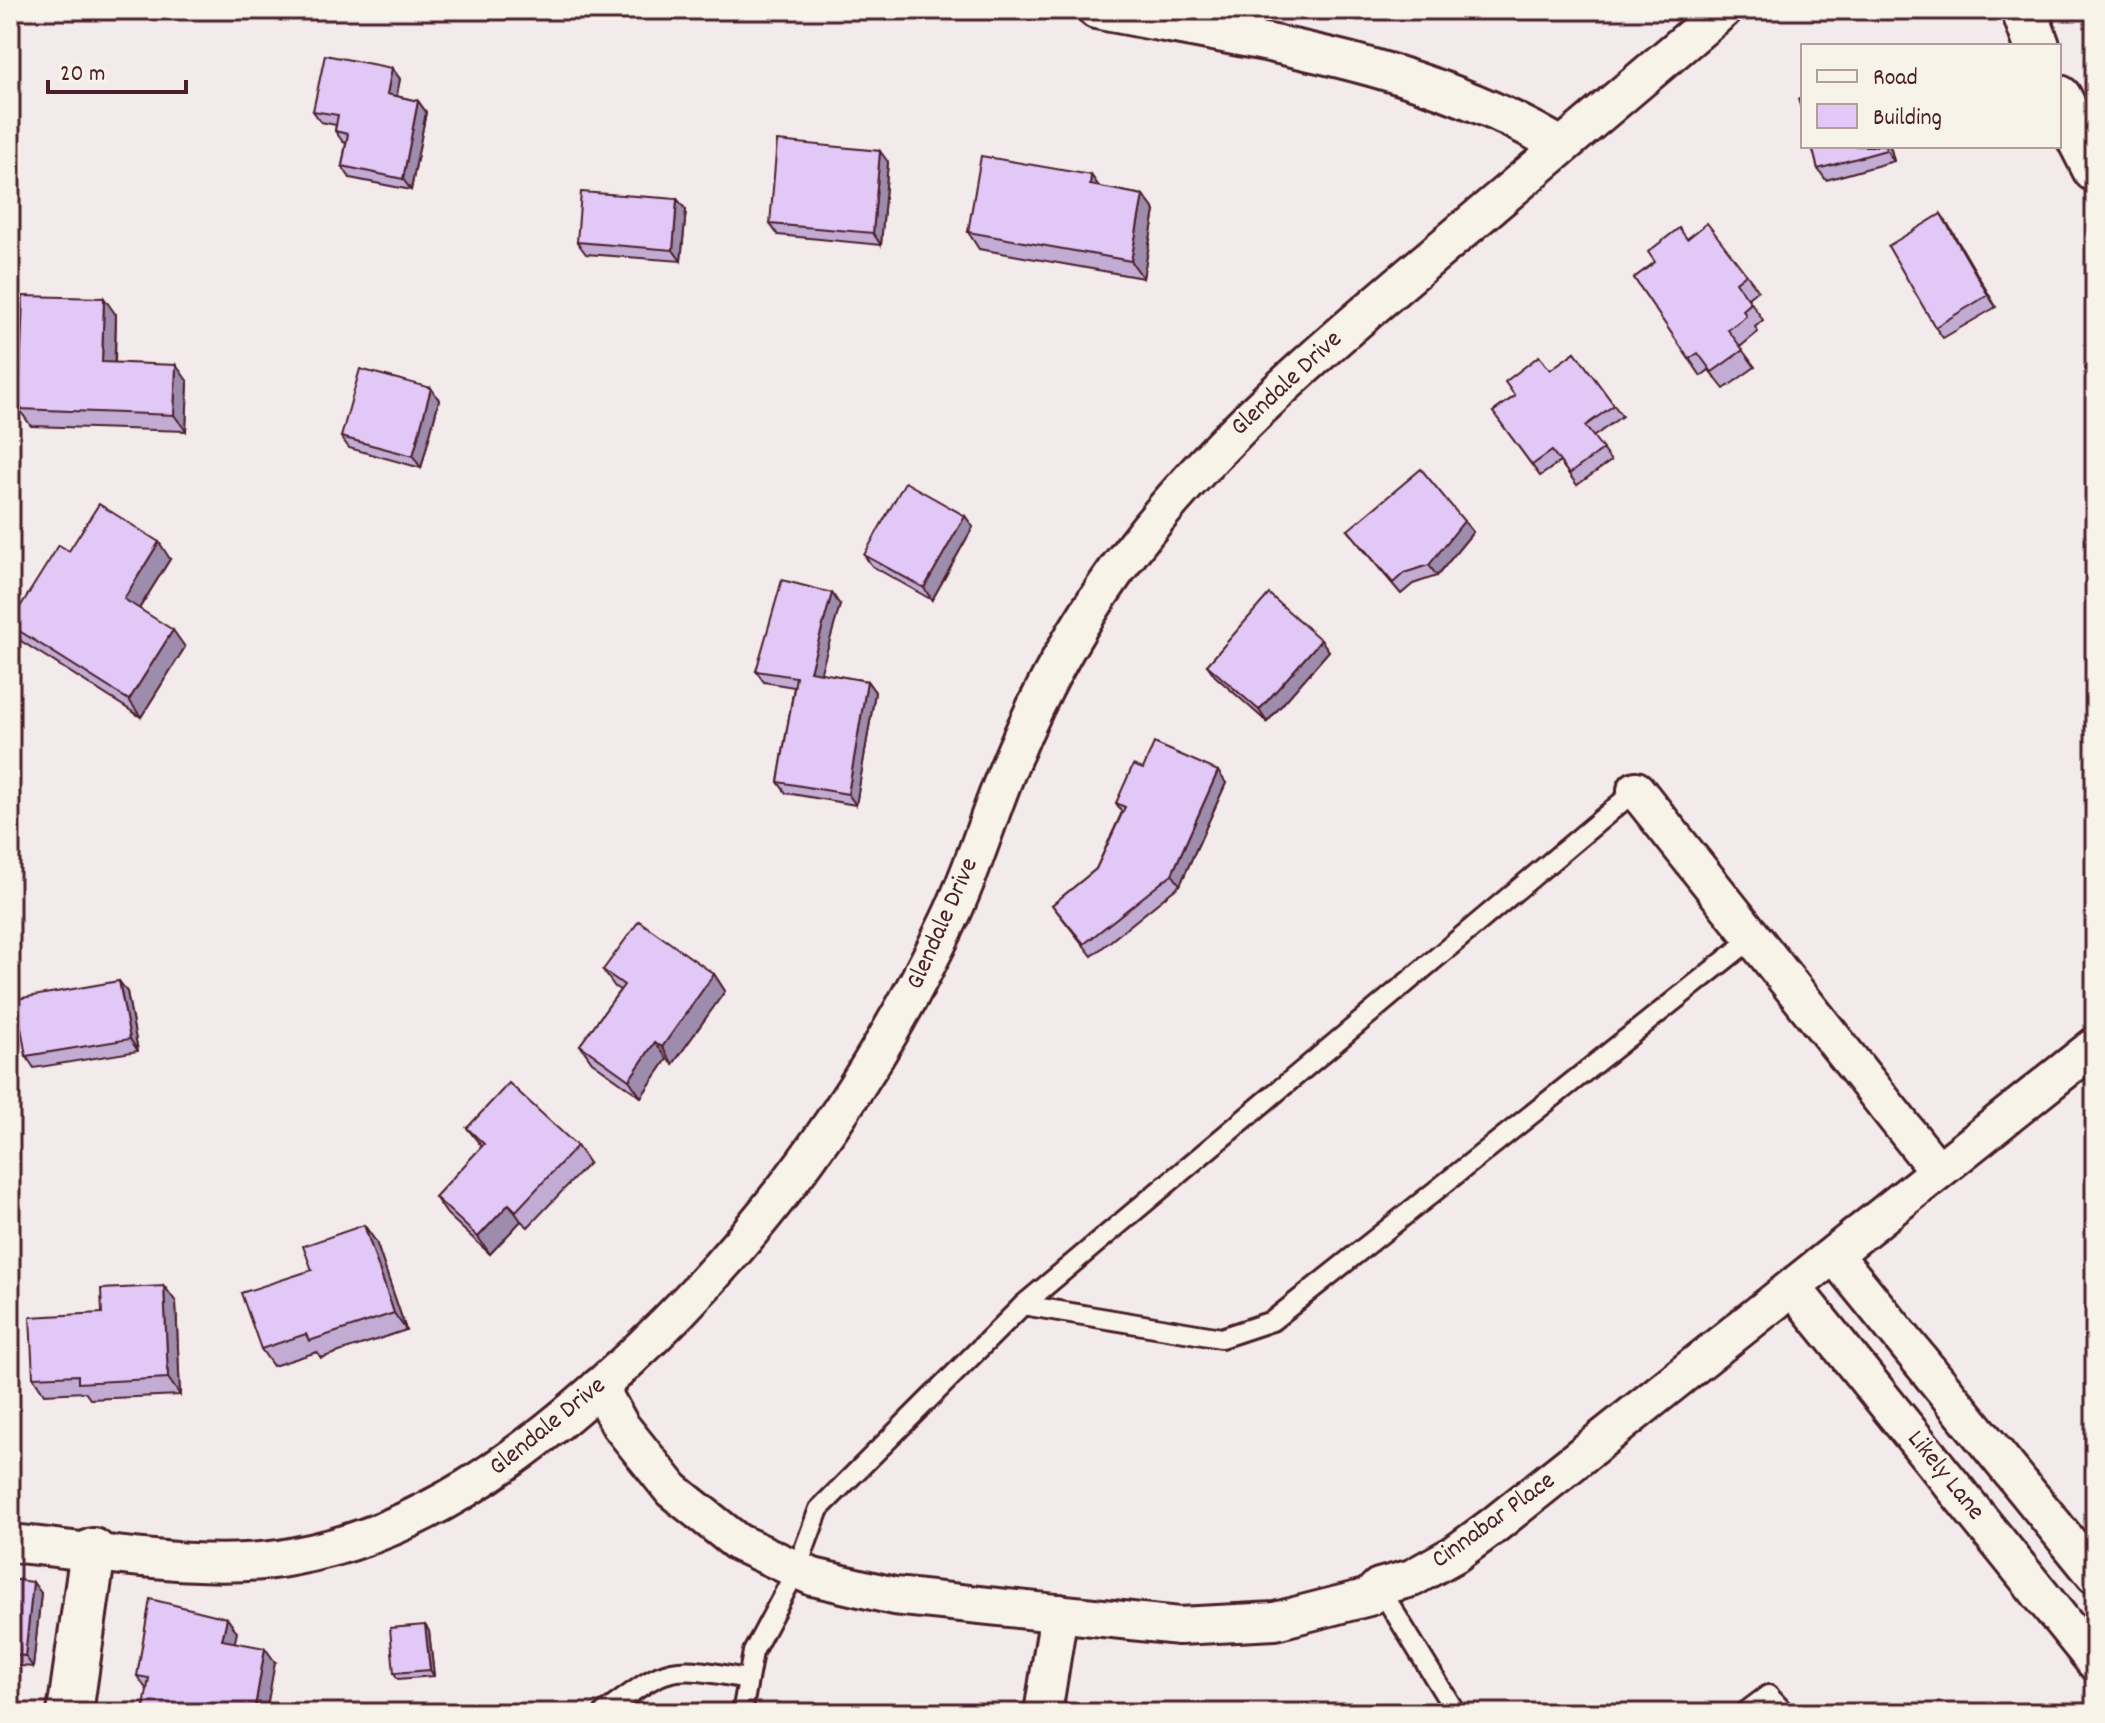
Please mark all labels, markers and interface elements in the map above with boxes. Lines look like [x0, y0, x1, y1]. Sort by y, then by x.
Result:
scale bar [48, 44, 186, 94]
legend [1801, 44, 2061, 148]
text: 20 m [60, 58, 106, 92]
text: Road [1873, 62, 1918, 96]
text: Building [1873, 102, 1942, 136]
street label: Glendale Drive [1223, 322, 1351, 446]
street label: Glendale Drive [897, 852, 989, 996]
street label: Glendale Drive [482, 1368, 614, 1486]
street label: Likely Lane [1897, 1423, 1993, 1529]
street label: Cinnabar Place [1424, 1463, 1564, 1579]

